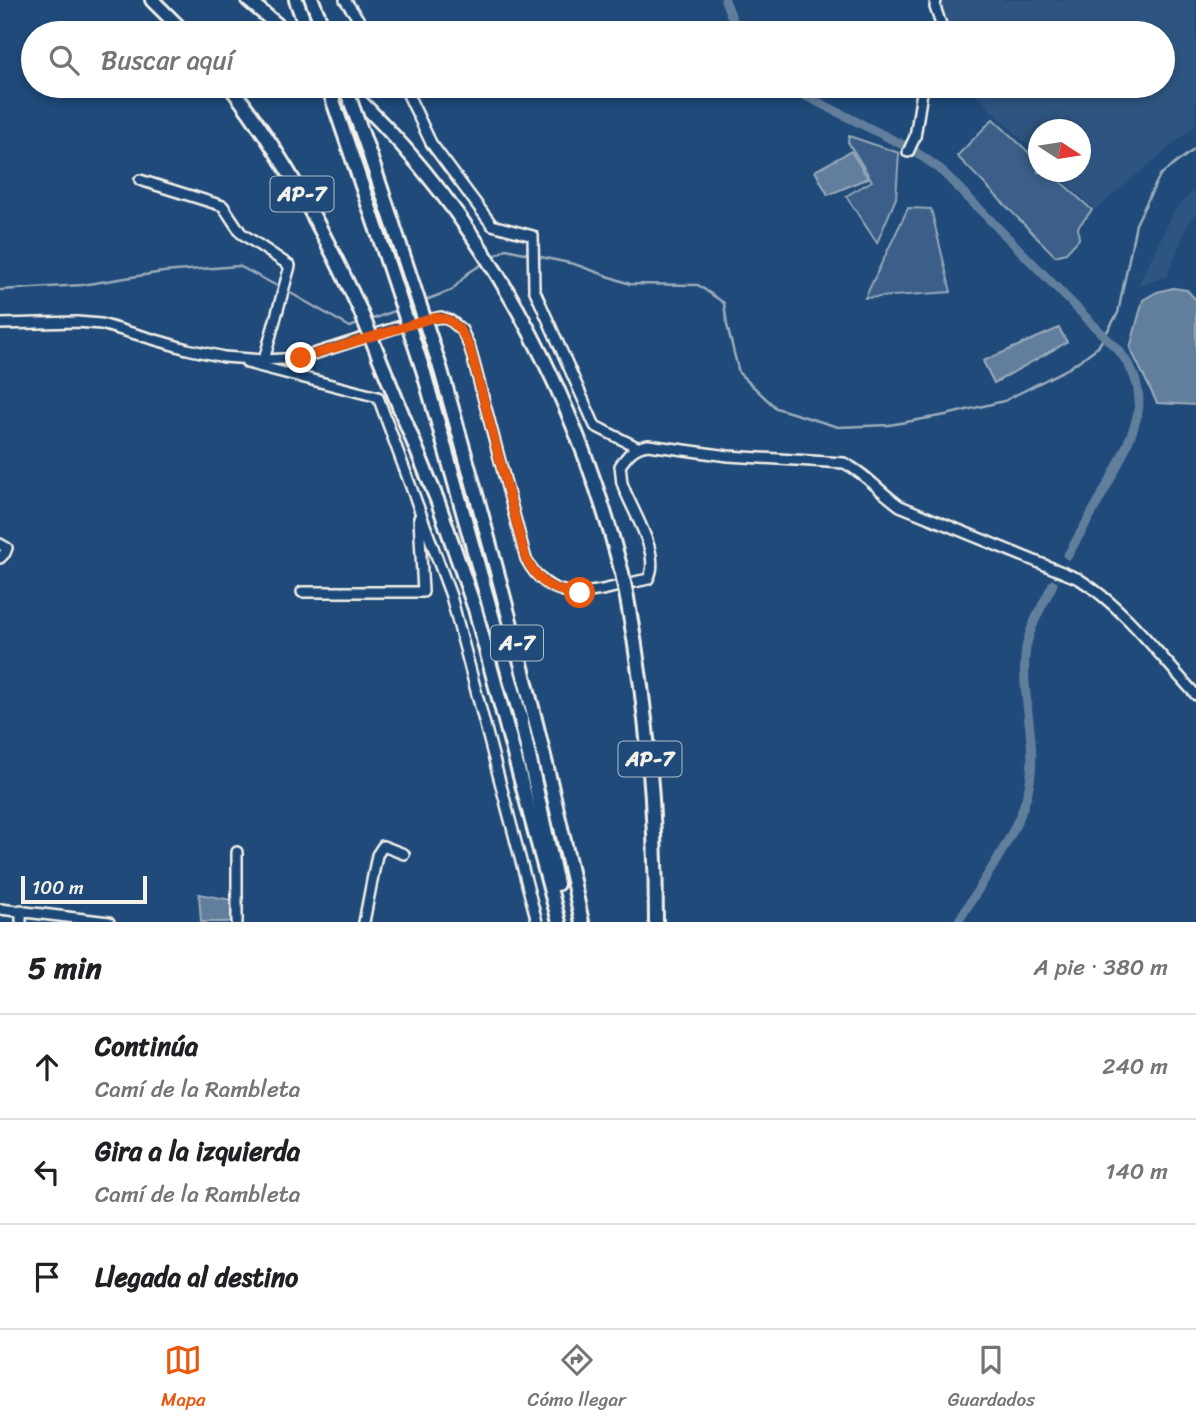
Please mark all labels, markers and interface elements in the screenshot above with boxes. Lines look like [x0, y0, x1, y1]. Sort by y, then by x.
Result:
search box [21, 21, 1175, 98]
text: Buscar aquí [101, 37, 234, 83]
icon: search [45, 41, 83, 79]
north arrow [1028, 119, 1091, 182]
road number: AP-7 [270, 176, 334, 212]
route end [285, 342, 316, 373]
route start [564, 577, 595, 608]
road number: A-7 [491, 626, 543, 660]
road number: AP-7 [618, 742, 682, 776]
text: 100 m [32, 871, 84, 904]
scale bar [21, 873, 147, 905]
text: 5 min [28, 941, 102, 995]
text: A pie · 380 m [1034, 947, 1168, 988]
text: Continúa [95, 1023, 198, 1069]
text: 240 m [1102, 1046, 1168, 1087]
icon: ahead [28, 1048, 66, 1086]
text: Camí de la Rambleta [95, 1069, 300, 1110]
text: Gira a la izquierda [95, 1128, 300, 1174]
text: 140 m [1106, 1151, 1168, 1192]
icon: left [28, 1153, 66, 1191]
text: Camí de la Rambleta [95, 1174, 300, 1215]
text: Llegada al destino [95, 1254, 298, 1300]
icon: arrive [28, 1258, 66, 1296]
tab: Mapa [161, 1341, 206, 1416]
tab: Cómo llegar [528, 1341, 626, 1416]
tab: Guardados [948, 1341, 1035, 1416]

